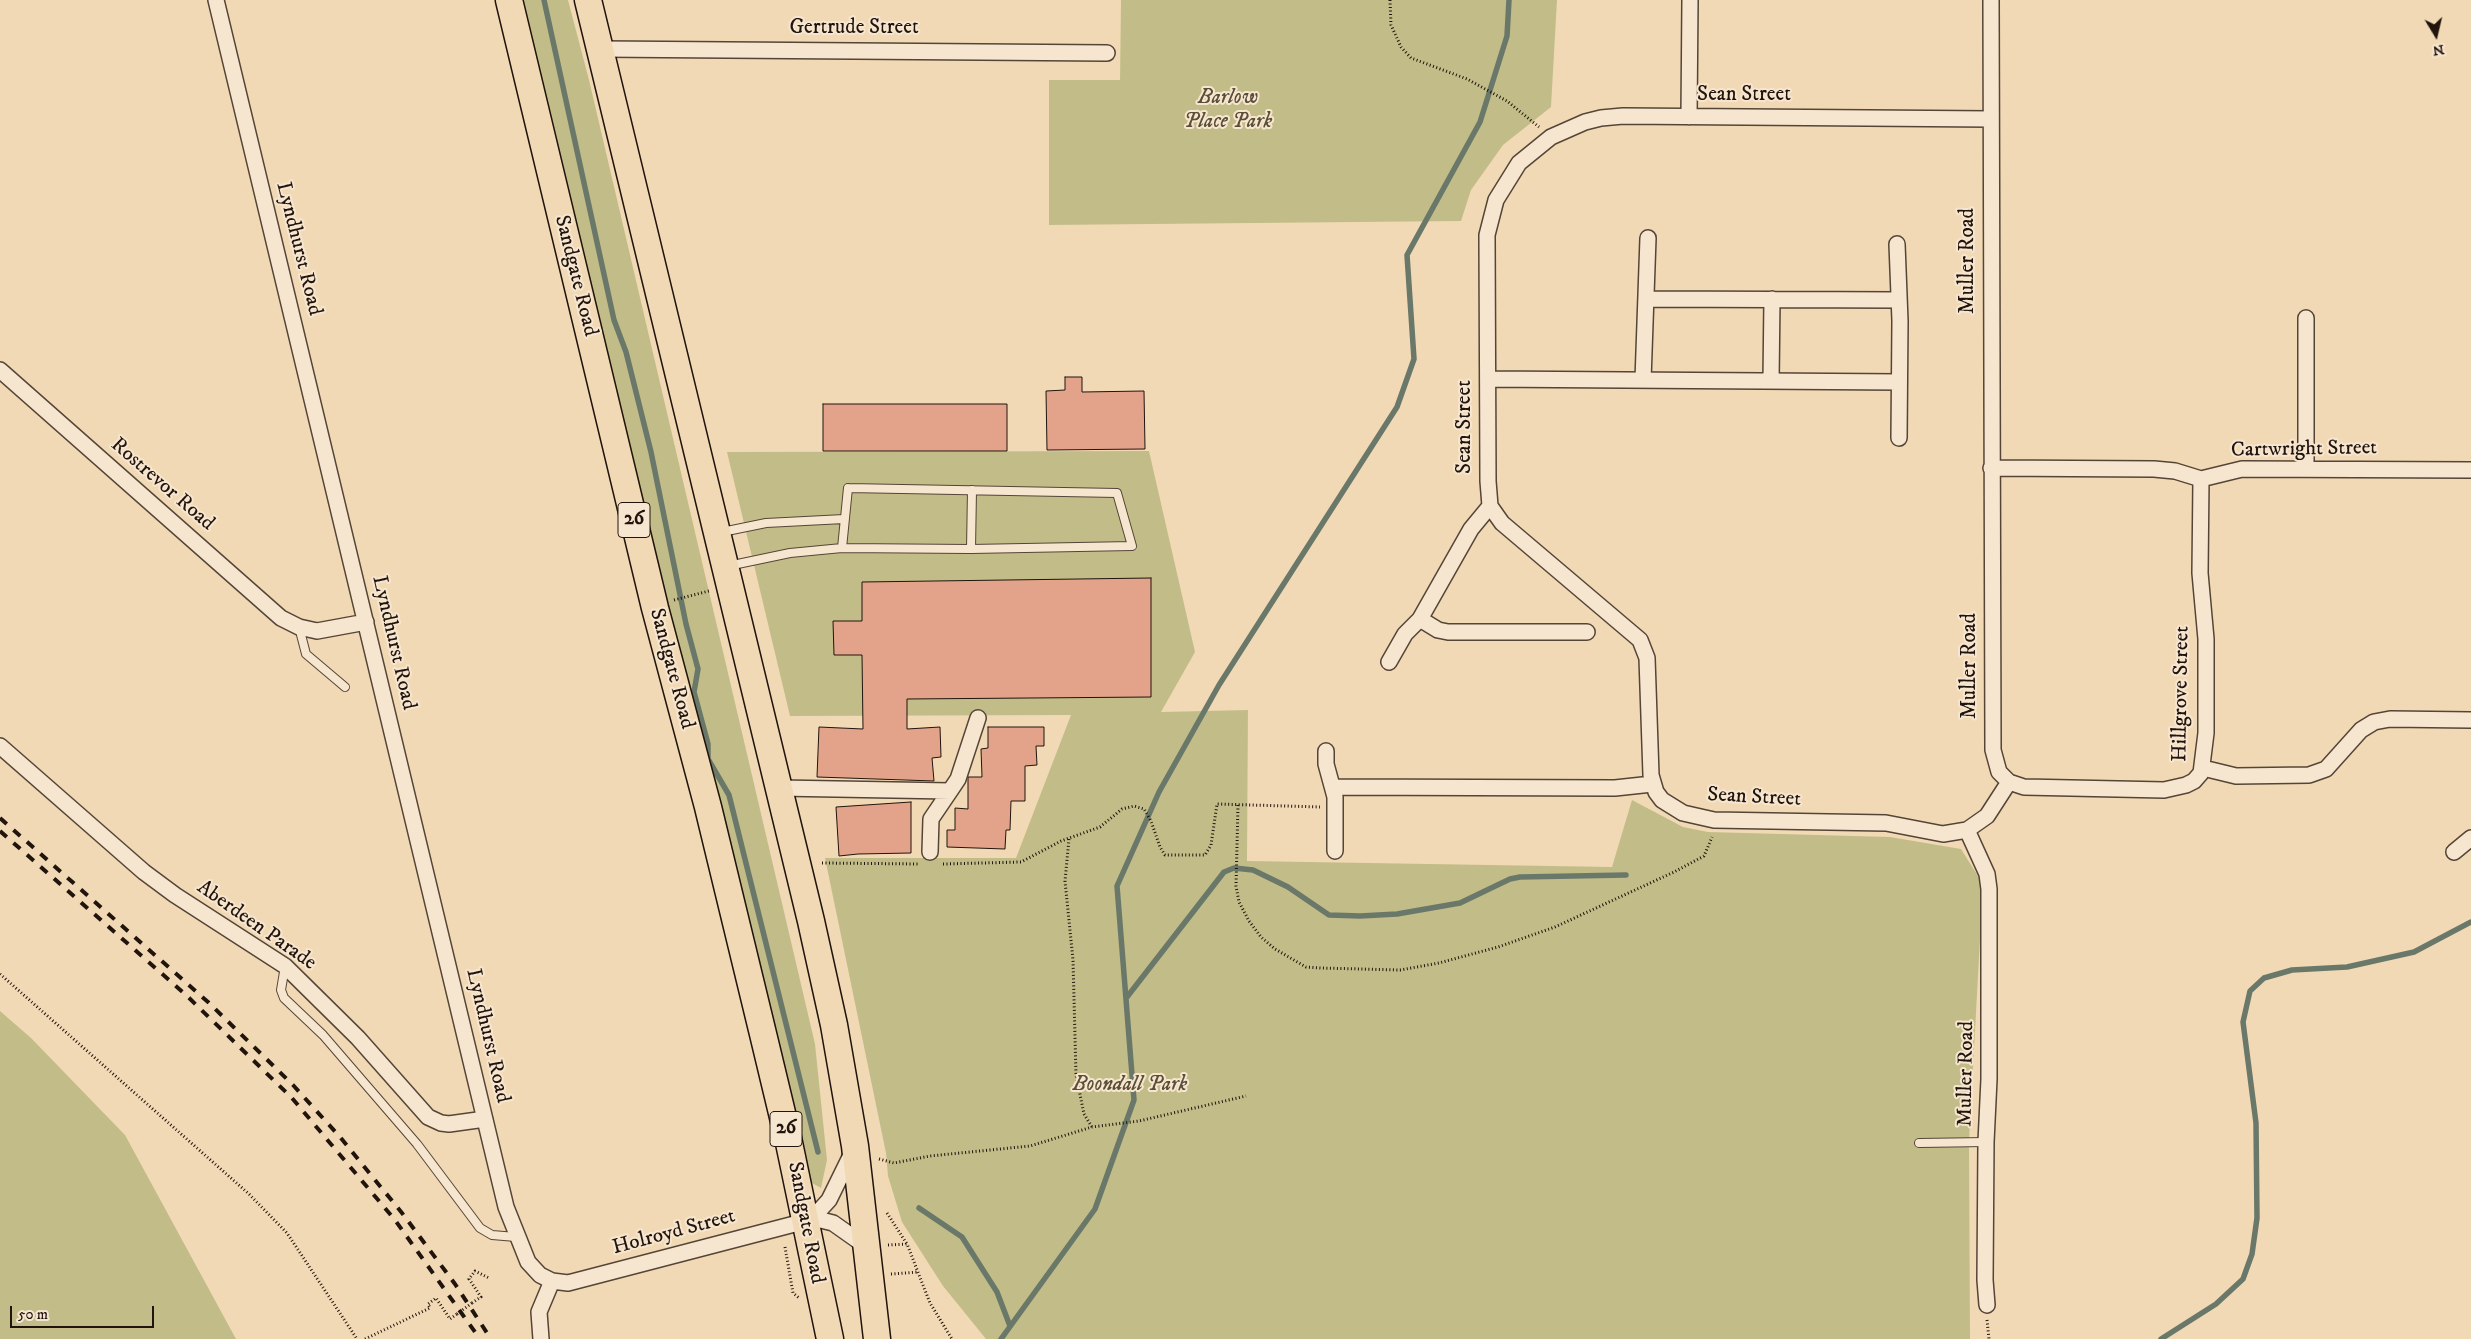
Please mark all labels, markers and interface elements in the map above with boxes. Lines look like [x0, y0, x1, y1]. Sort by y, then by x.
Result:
north arrow [2411, 10, 2461, 60]
street label: Gertrude Street [789, 16, 919, 42]
text: N [2431, 40, 2445, 60]
street label: Sean Street [1697, 83, 1791, 109]
park label: Barlow Place Park [1184, 86, 1272, 136]
street label: Lyndhurst Road [269, 180, 327, 318]
street label: Muller Road [1956, 208, 1982, 314]
street label: Sandgate Road [548, 213, 602, 339]
street label: Sean Street [1453, 380, 1479, 474]
street label: Rostrevor Road [105, 433, 219, 537]
street label: Cartwright Street [2231, 436, 2377, 464]
road number: 26 [618, 502, 650, 538]
street label: Lyndhurst Road [365, 574, 421, 712]
street label: Sandgate Road [643, 606, 699, 732]
street label: Muller Road [1958, 613, 1984, 719]
street label: Hillgrove Street [2168, 626, 2196, 762]
street label: Sean Street [1707, 783, 1801, 813]
street label: Aberdeen Parade [191, 876, 321, 976]
street label: Lyndhurst Road [459, 967, 515, 1105]
street label: Muller Road [1953, 1021, 1981, 1127]
park label: Boondall Park [1073, 1073, 1187, 1099]
road number: 26 [770, 1112, 802, 1146]
street label: Sandgate Road [781, 1160, 829, 1286]
street label: Holroyd Street [610, 1204, 738, 1262]
scale bar [12, 1296, 156, 1328]
text: 50 m [18, 1305, 48, 1324]

